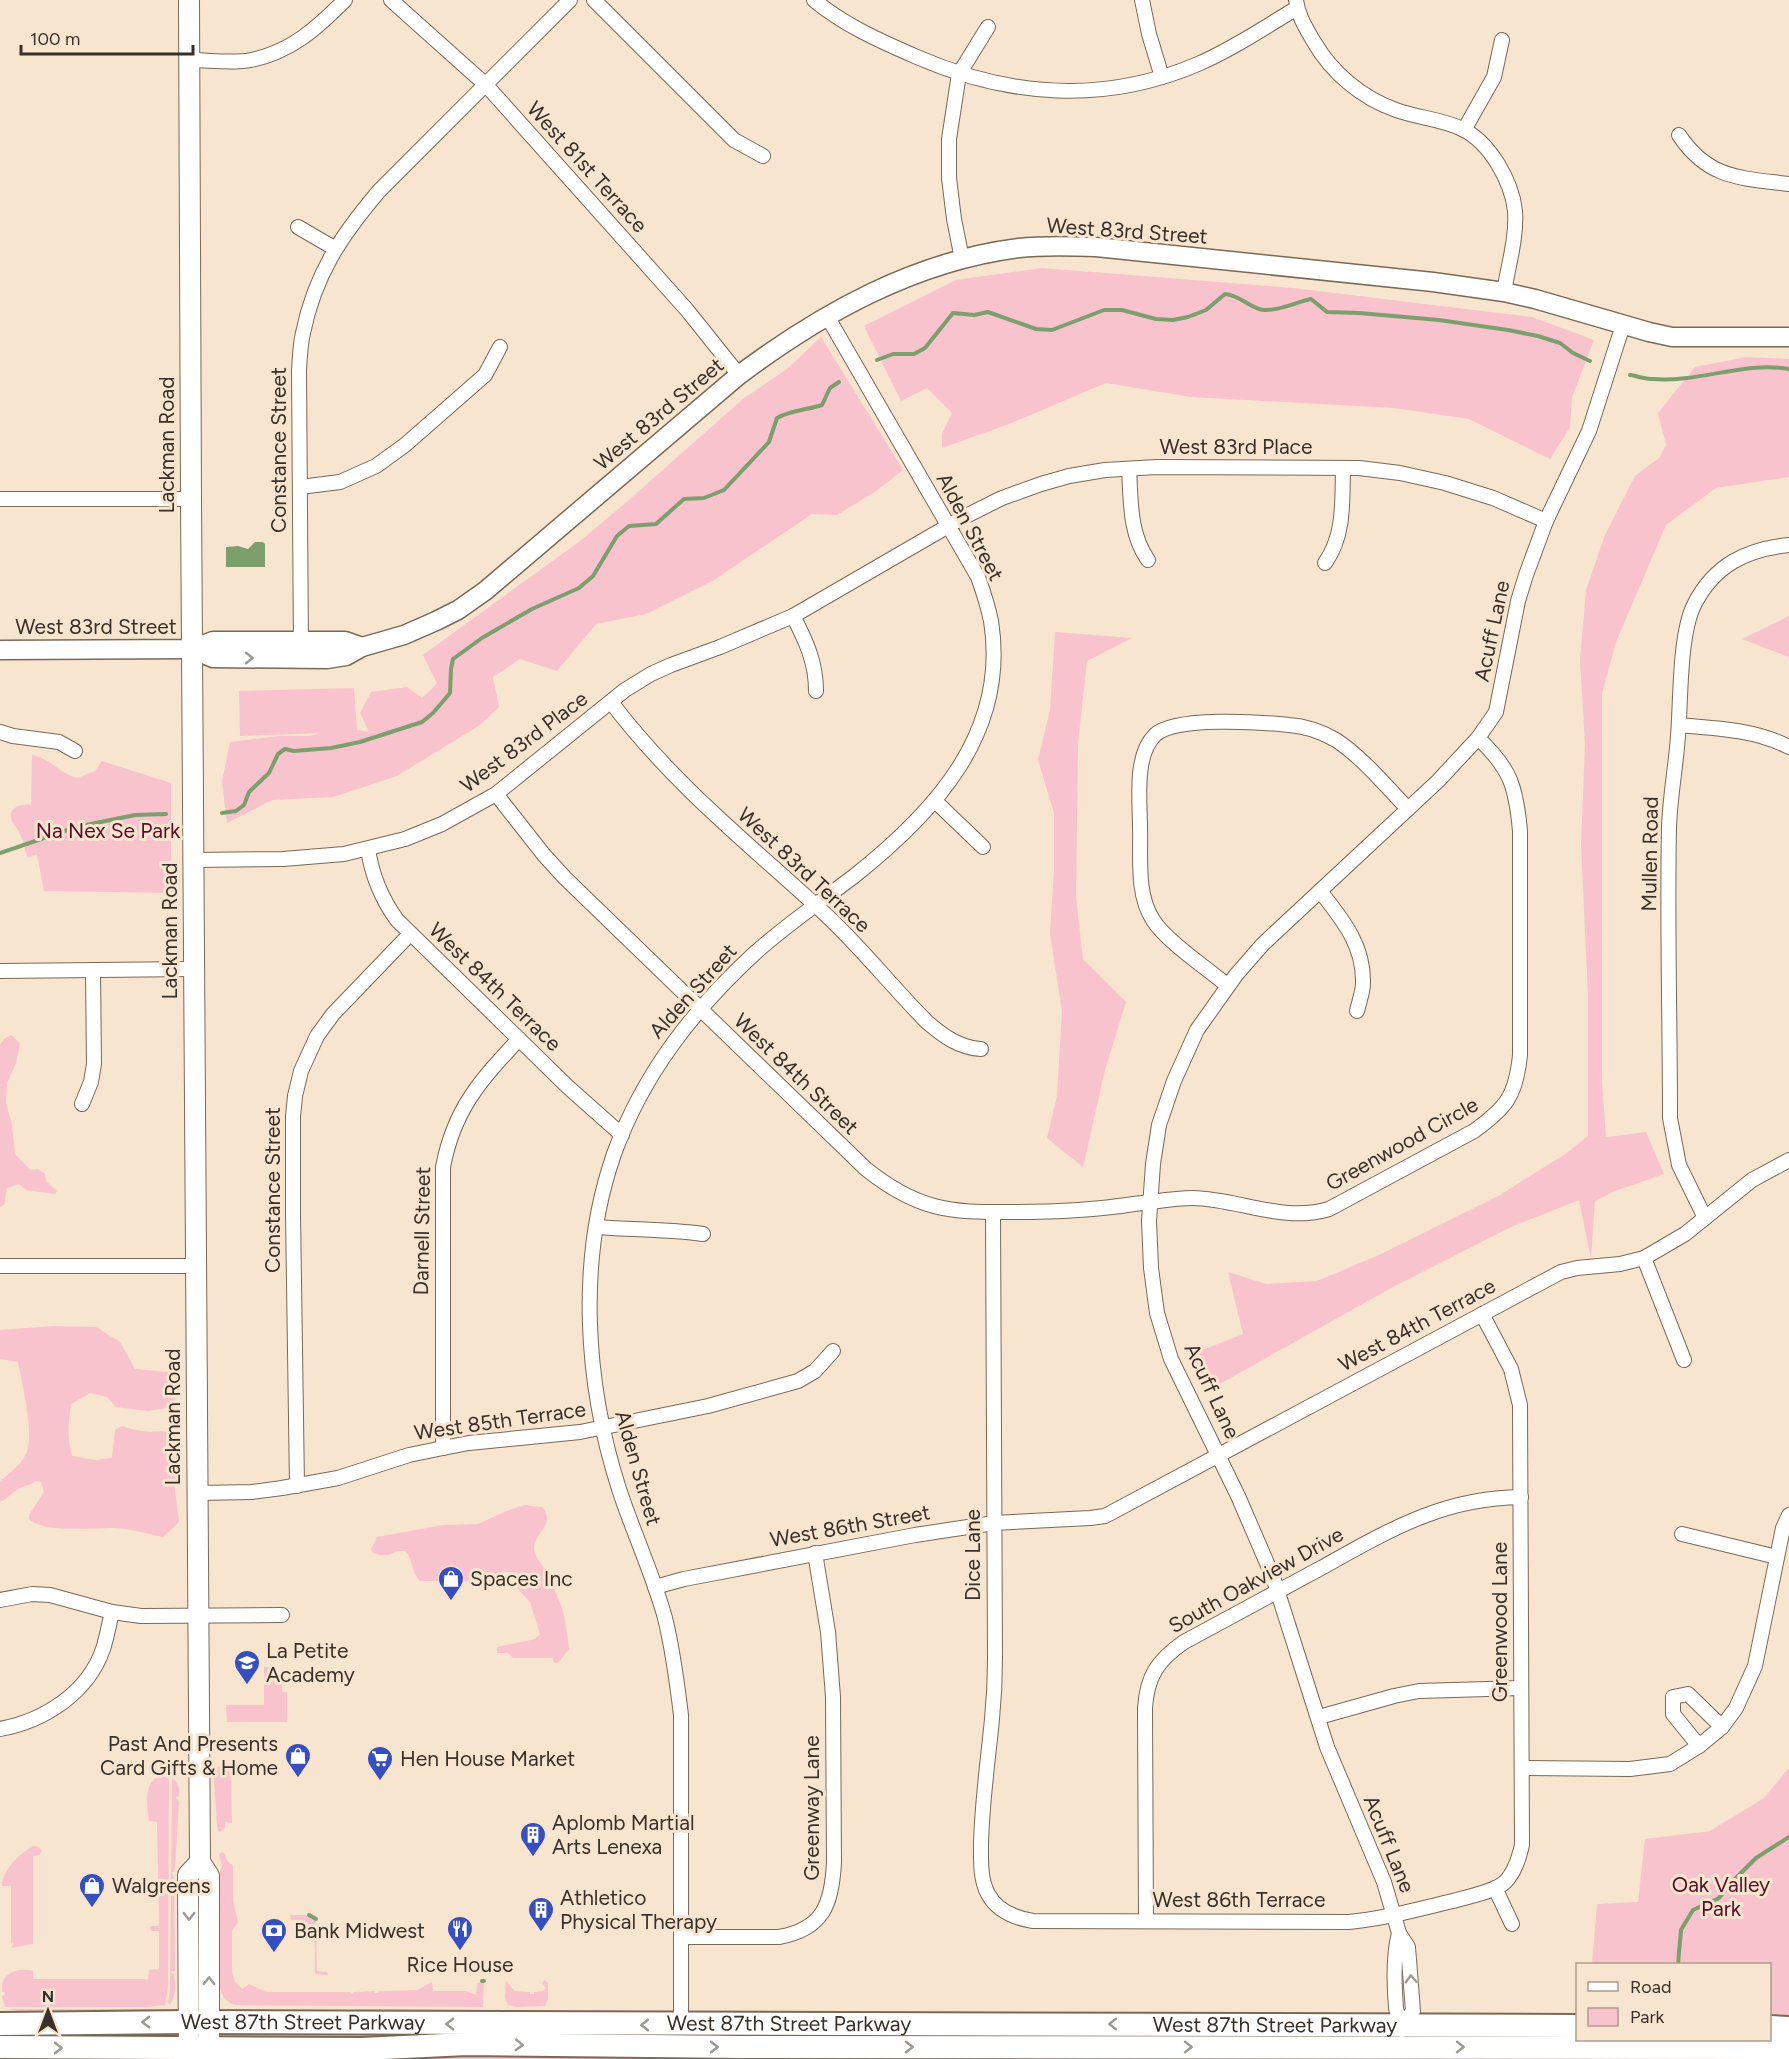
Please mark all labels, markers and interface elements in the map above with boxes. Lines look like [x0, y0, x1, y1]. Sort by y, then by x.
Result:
scale bar [21, 18, 194, 56]
text: 100 m [30, 28, 80, 50]
street label: West 81st Terrace [522, 96, 653, 237]
street label: West 83rd Street [1046, 212, 1208, 249]
street label: West 83rd Street [589, 352, 729, 475]
street label: Constance Street [266, 367, 291, 533]
street label: Lackman Road [154, 376, 179, 514]
street label: West 83rd Place [1160, 434, 1312, 459]
street label: Alden Street [932, 469, 1009, 585]
street label: Acuff Lane [1469, 578, 1514, 684]
street label: West 83rd Street [15, 614, 177, 639]
one-way arrow [245, 652, 254, 664]
street label: West 83rd Place [455, 686, 592, 798]
street label: Mullen Road [1636, 796, 1663, 912]
street label: West 83rd Terrace [733, 802, 876, 937]
park label: Na Nex Se Park [36, 818, 181, 843]
street label: Lackman Road [157, 862, 182, 1000]
street label: West 84th Terrace [424, 917, 567, 1056]
street label: Alden Street [644, 938, 742, 1043]
street label: West 84th Street [729, 1008, 864, 1139]
street label: Greenwood Circle [1321, 1091, 1482, 1196]
street label: Constance Street [260, 1107, 285, 1273]
street label: Darnell Street [408, 1166, 435, 1296]
street label: West 84th Terrace [1334, 1273, 1499, 1376]
street label: Acuff Lane [1179, 1339, 1245, 1443]
street label: Lackman Road [160, 1348, 185, 1486]
street label: West 85th Terrace [413, 1396, 587, 1445]
street label: Alden Street [610, 1408, 667, 1528]
street label: West 86th Street [768, 1499, 932, 1552]
street label: Dice Lane [960, 1509, 985, 1601]
street label: South Oakview Drive [1164, 1521, 1348, 1638]
street label: Greenwood Lane [1487, 1542, 1512, 1702]
shop icon: Spaces Inc [436, 1564, 466, 1602]
place label: Spaces Inc [470, 1566, 573, 1591]
place label: La Petite Academy [266, 1638, 355, 1687]
school or university icon: La Petite Academy [232, 1648, 262, 1686]
place label: Past And Presents Card Gifts & Home [100, 1731, 278, 1780]
street label: Greenway Lane [799, 1735, 824, 1881]
shop icon: Past And Presents Card Gifts & Home [283, 1741, 313, 1779]
supermarket icon: Hen House Market [365, 1744, 395, 1782]
place label: Hen House Market [400, 1746, 575, 1771]
street label: Acuff Lane [1359, 1792, 1420, 1896]
place label: Aplomb Martial Arts Lenexa [552, 1810, 695, 1859]
building icon: Aplomb Martial Arts Lenexa [518, 1820, 548, 1858]
shop icon: Walgreens [77, 1871, 107, 1909]
park label: Oak Valley Park [1672, 1872, 1770, 1921]
place label: Walgreens [112, 1873, 211, 1898]
place label: Athletico Physical Therapy [560, 1885, 717, 1934]
street label: West 86th Terrace [1153, 1887, 1325, 1912]
building icon: Athletico Physical Therapy [526, 1895, 556, 1933]
one-way arrow [183, 1912, 195, 1921]
restaurant icon: Rice House [445, 1914, 475, 1952]
bank icon: Bank Midwest [259, 1916, 289, 1954]
place label: Bank Midwest [294, 1918, 425, 1943]
place label: Rice House [407, 1952, 513, 1977]
legend [1576, 1963, 1771, 2041]
one-way arrow [1405, 1974, 1418, 1983]
text: Road [1630, 1976, 1671, 1998]
one-way arrow [203, 1977, 215, 1986]
north arrow [18, 1981, 78, 2041]
text: N [42, 1987, 54, 2006]
text: Park [1630, 2006, 1665, 2028]
street label: West 87th Street Parkway [181, 2009, 425, 2035]
street label: West 87th Street Parkway [667, 2010, 911, 2036]
street label: West 87th Street Parkway [1153, 2012, 1397, 2037]
one-way arrow [142, 2016, 151, 2029]
one-way arrow [446, 2018, 455, 2030]
one-way arrow [641, 2018, 650, 2031]
one-way arrow [1109, 2018, 1118, 2030]
one-way arrow [515, 2039, 524, 2052]
one-way arrow [710, 2041, 719, 2053]
one-way arrow [905, 2041, 914, 2053]
one-way arrow [1184, 2041, 1193, 2053]
one-way arrow [1456, 2041, 1465, 2053]
one-way arrow [54, 2042, 63, 2054]

